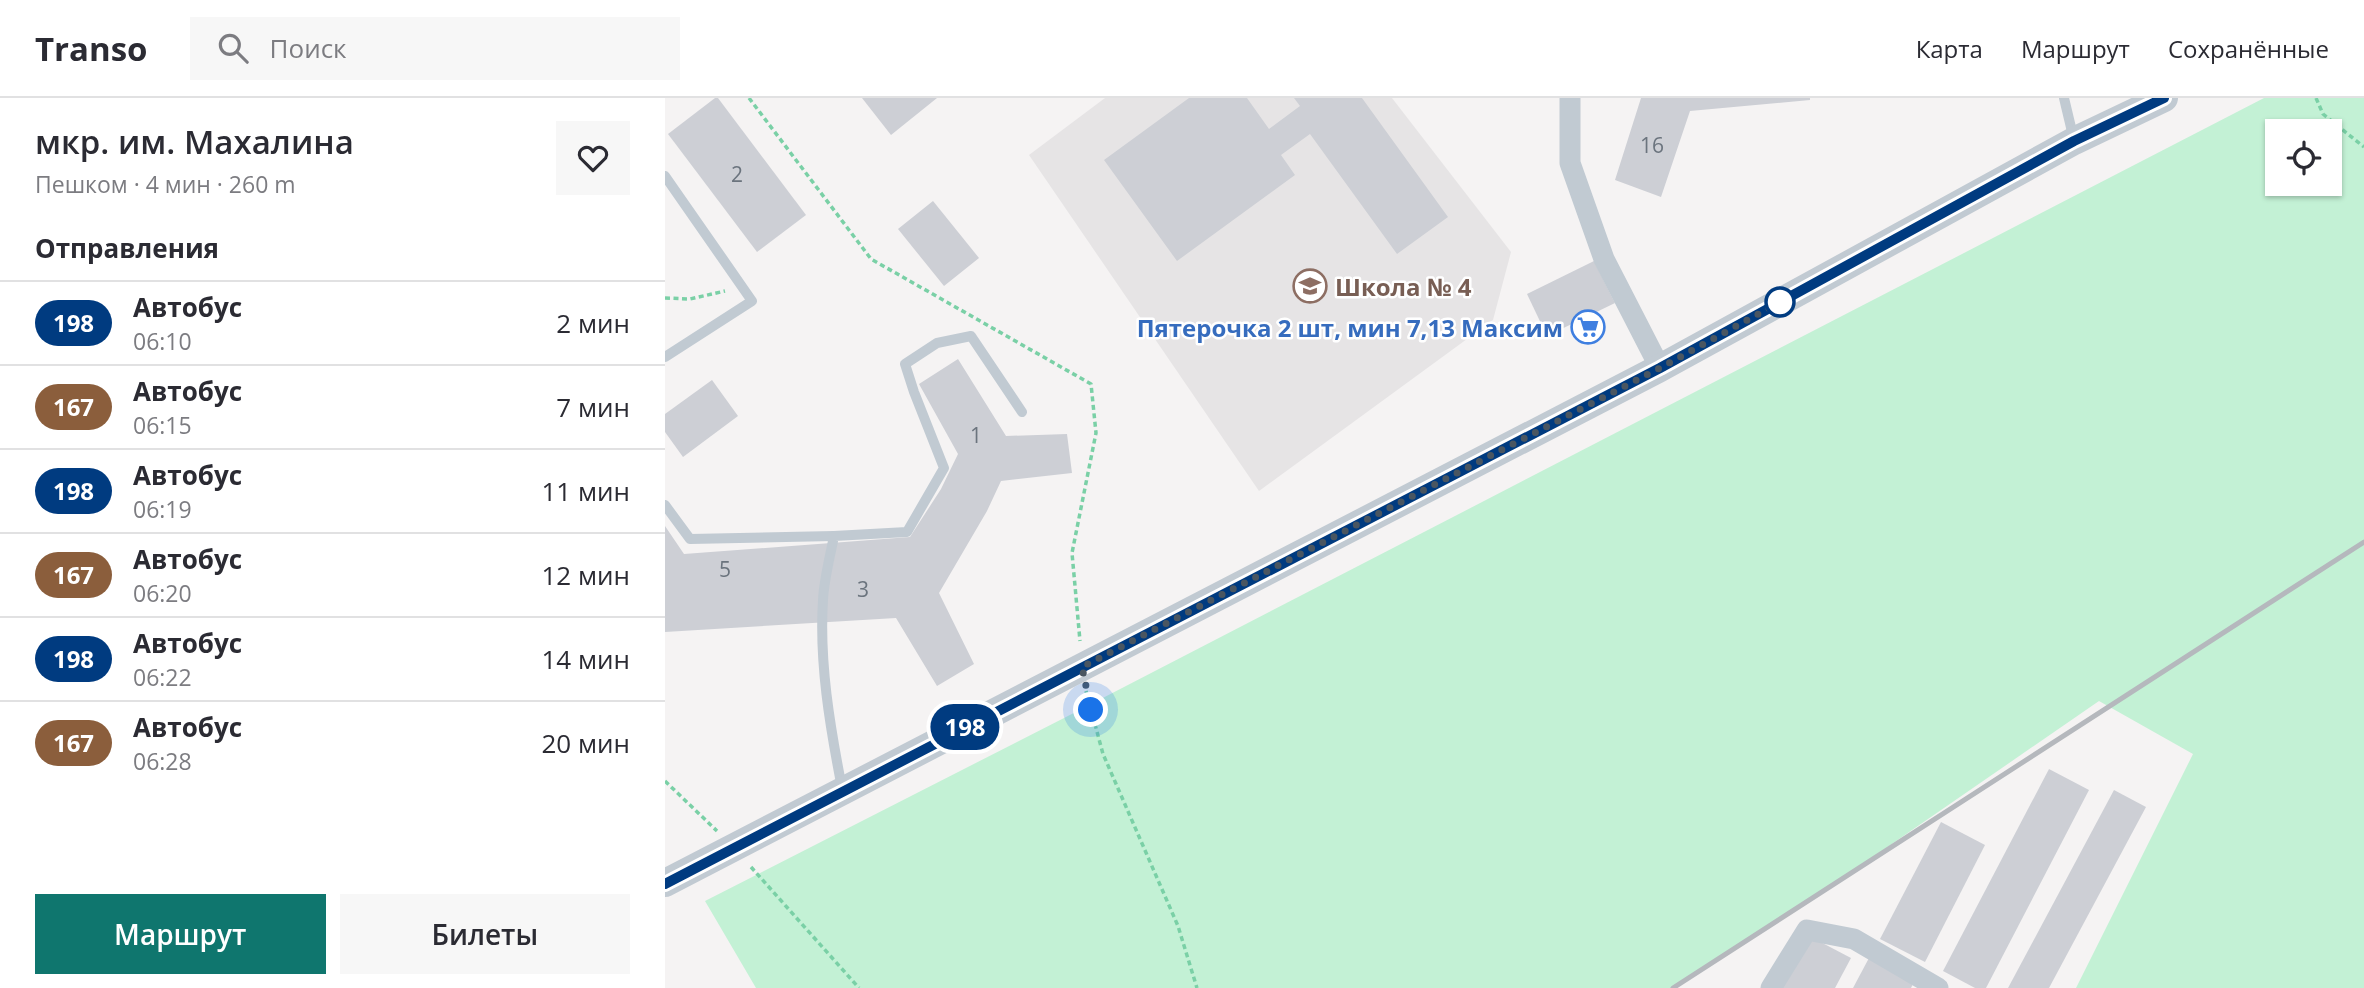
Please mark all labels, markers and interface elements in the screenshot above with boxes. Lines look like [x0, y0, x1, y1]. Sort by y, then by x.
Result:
search box [190, 17, 680, 80]
text: Transo [35, 26, 148, 71]
icon: search [214, 29, 252, 67]
text: Поиск [270, 30, 347, 66]
text: Карта [1916, 32, 1983, 65]
text: Маршрут [2021, 32, 2130, 65]
text: Сохранённые [2168, 32, 2329, 65]
text: мкр. им. Махалина [35, 119, 354, 164]
map controls [2265, 119, 2342, 196]
button: locate [2265, 119, 2342, 196]
button: heart [556, 121, 630, 195]
house number: 16 [1640, 131, 1664, 159]
house number: 2 [731, 160, 743, 188]
text: Пешком · 4 мин · 260 m [35, 168, 296, 200]
text: Отправления [35, 230, 219, 266]
school or university icon: Школа № 4 [1291, 267, 1329, 305]
place label: Школа № 4 [1335, 270, 1472, 303]
unlabelled marker [1765, 287, 1795, 317]
text: Автобус [133, 289, 242, 325]
text: 2 мин [556, 305, 630, 341]
text: 198 [53, 306, 94, 339]
supermarket icon: Пятерочка 2 шт, мин 7,13 Максим [1569, 308, 1607, 346]
place label: Пятерочка 2 шт, мин 7,13 Максим [1137, 311, 1563, 344]
text: 06:10 [133, 325, 192, 357]
text: Автобус [133, 373, 242, 409]
text: 7 мин [556, 389, 630, 425]
text: 167 [53, 390, 94, 423]
text: 06:15 [133, 409, 192, 441]
house number: 1 [970, 421, 982, 449]
text: Автобус [133, 457, 242, 493]
text: 11 мин [541, 473, 630, 509]
text: 198 [53, 474, 94, 507]
text: 06:19 [133, 493, 192, 525]
text: Автобус [133, 541, 242, 577]
house number: 5 [719, 555, 731, 583]
text: 12 мин [541, 557, 630, 593]
text: 167 [53, 558, 94, 591]
house number: 3 [857, 575, 869, 603]
text: 06:20 [133, 577, 192, 609]
text: Автобус [133, 625, 242, 661]
text: 14 мин [541, 641, 630, 677]
text: 198 [53, 642, 94, 675]
text: 06:22 [133, 661, 192, 693]
your location [1073, 692, 1108, 727]
line badge: 198 [925, 704, 1005, 750]
text: Автобус [133, 709, 242, 745]
text: 198 [944, 710, 986, 743]
text: 20 мин [541, 725, 630, 761]
text: 167 [53, 726, 94, 759]
text: 06:28 [133, 745, 192, 777]
button: Маршрут [35, 894, 326, 974]
button: Билеты [340, 894, 630, 974]

